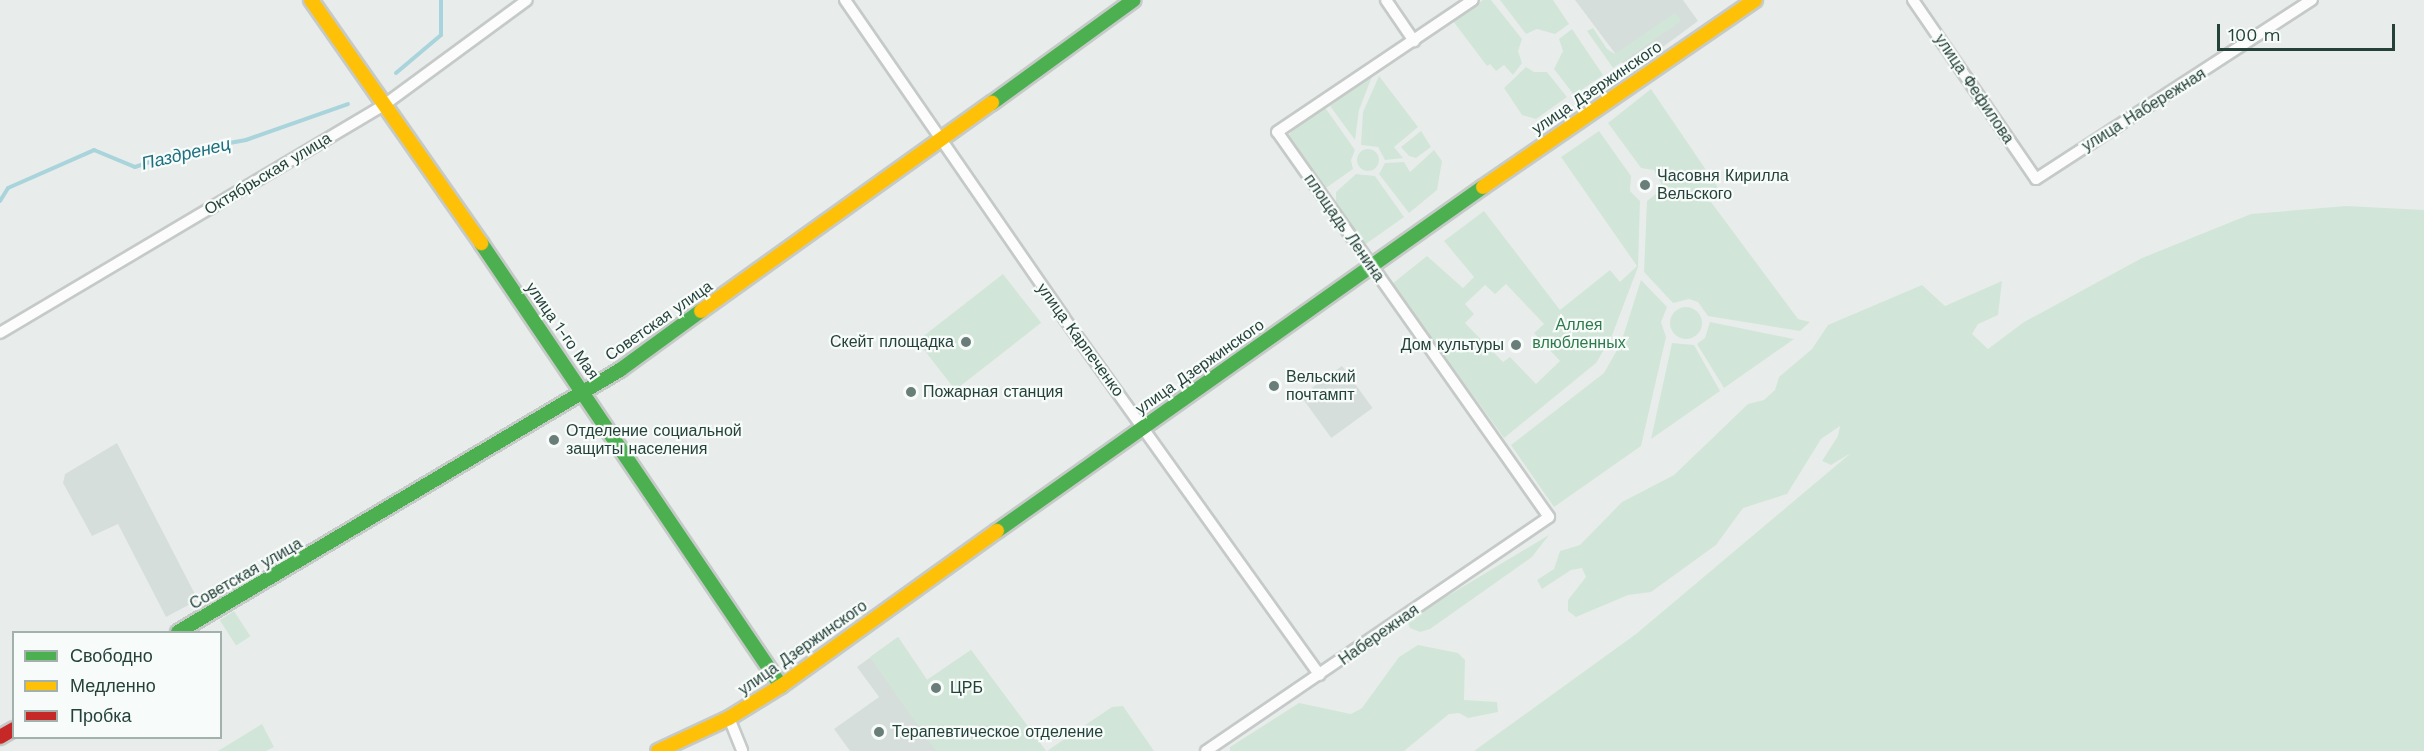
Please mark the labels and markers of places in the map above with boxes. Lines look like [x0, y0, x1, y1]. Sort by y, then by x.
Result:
place label: Часовня Кирилла Вельского [1657, 166, 1789, 204]
marker: Часовня Кирилла Вельского [1638, 178, 1652, 192]
place label: Скейт площадка [830, 332, 954, 352]
marker: Скейт площадка [959, 335, 973, 349]
place label: Дом культуры [1401, 335, 1504, 355]
marker: Дом культуры [1509, 338, 1523, 352]
place label: Вельский почтампт [1286, 367, 1356, 405]
marker: Вельский почтампт [1267, 379, 1281, 393]
place label: Пожарная станция [923, 382, 1063, 402]
marker: Пожарная станция [904, 385, 918, 399]
place label: Отделение социальной защиты населения [566, 421, 742, 459]
marker: Отделение социальной защиты населения [547, 433, 561, 447]
place label: ЦРБ [950, 678, 983, 698]
marker: ЦРБ [927, 679, 945, 697]
place label: Терапевтическое отделение [892, 722, 1103, 742]
marker: Терапевтическое отделение [870, 723, 888, 741]

